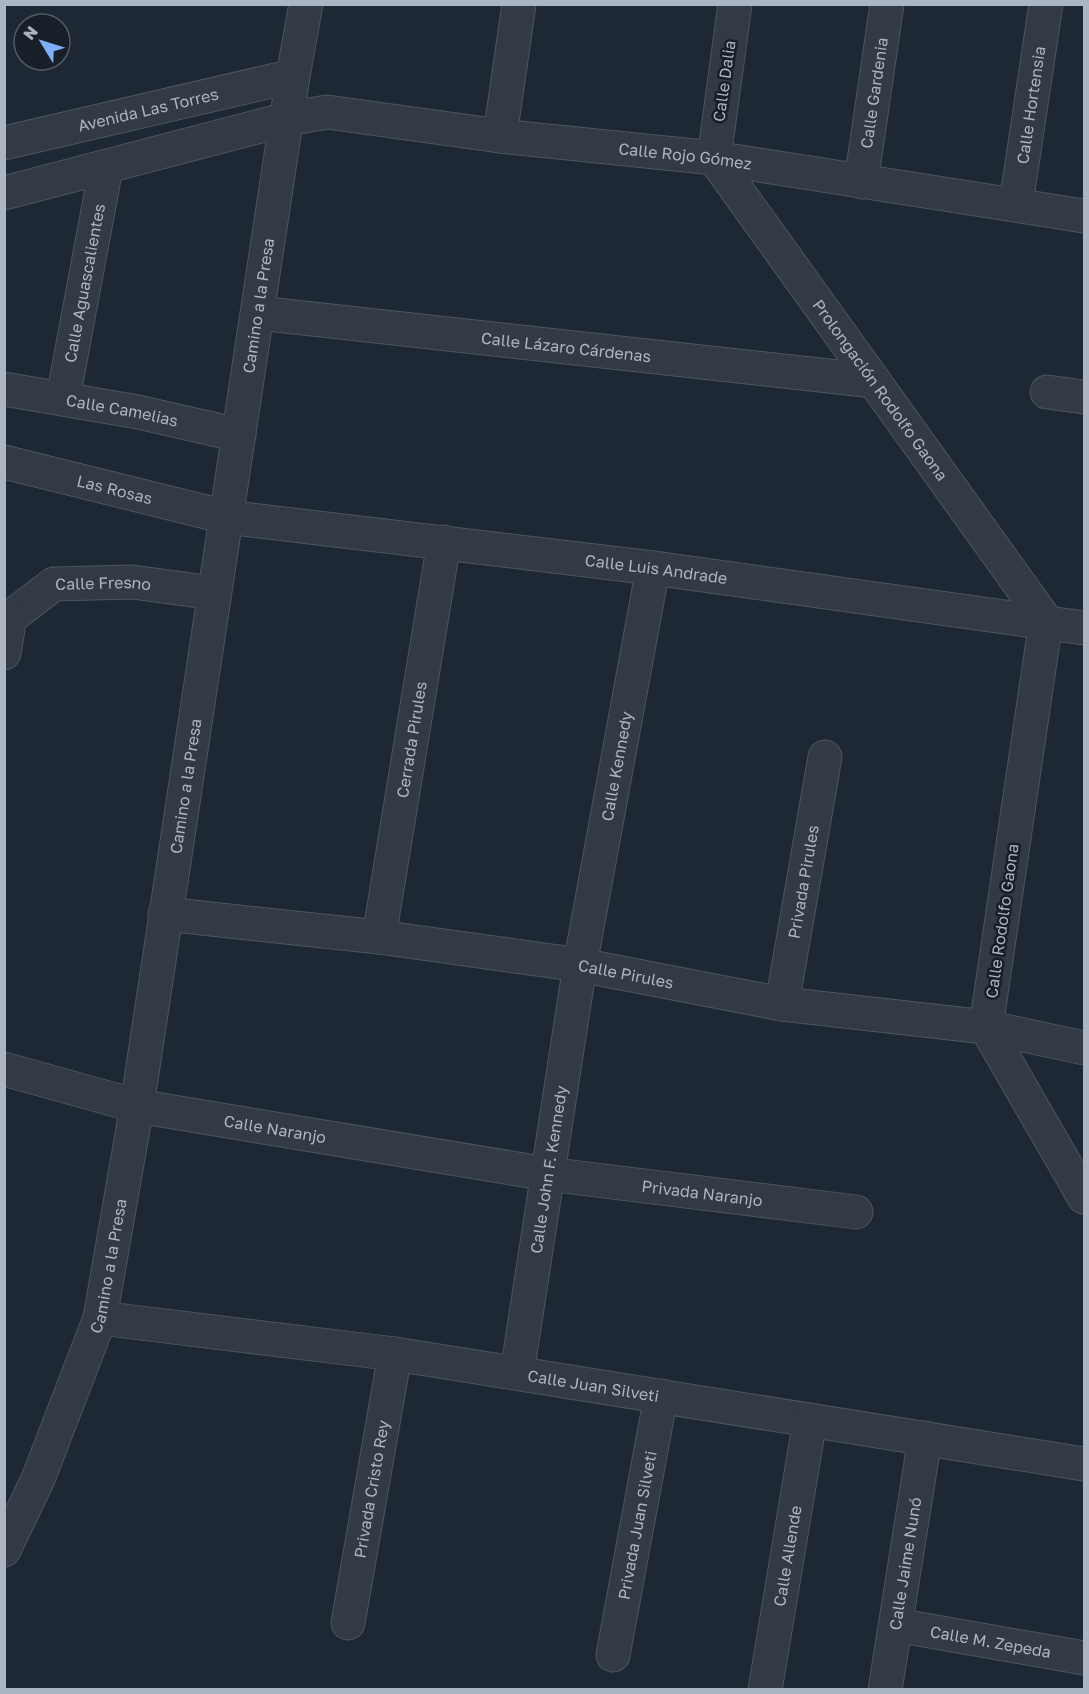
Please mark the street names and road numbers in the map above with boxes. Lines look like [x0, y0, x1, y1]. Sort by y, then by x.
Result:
street label: Calle Gardenia [856, 36, 892, 150]
street label: Calle Dalia [708, 39, 740, 123]
street label: Calle Hortensia [1012, 45, 1050, 165]
street label: Avenida Las Torres [76, 84, 220, 136]
street label: Calle Rojo Gómez [618, 138, 753, 174]
street label: Calle Aguascalientes [60, 202, 109, 364]
street label: Camino a la Presa [238, 237, 278, 375]
street label: Prolongación Rodolfo Gaona [809, 295, 952, 485]
street label: Calle Lázaro Cárdenas [480, 328, 652, 366]
street label: Calle Camelias [65, 390, 180, 431]
street label: Las Rosas [75, 470, 155, 508]
street label: Calle Luis Andrade [584, 550, 729, 588]
street label: Calle Fresno [55, 572, 152, 594]
street label: Cerrada Pirules [392, 680, 431, 799]
street label: Calle Kennedy [597, 710, 636, 823]
street label: Camino a la Presa [165, 717, 206, 855]
street label: Privada Pirules [784, 824, 823, 940]
street label: Calle Rodolfo Gaona [981, 842, 1023, 1000]
street label: Calle Pirules [577, 955, 675, 993]
street label: Calle John F. Kennedy [526, 1084, 571, 1255]
street label: Calle Naranjo [222, 1111, 328, 1147]
street label: Privada Naranjo [641, 1176, 764, 1210]
street label: Camino a la Presa [85, 1197, 131, 1336]
street label: Calle Juan Silveti [526, 1365, 660, 1406]
street label: Privada Cristo Rey [350, 1418, 393, 1560]
street label: Privada Juan Silveti [613, 1449, 661, 1601]
street label: Calle Jaime Nunó [885, 1496, 925, 1631]
street label: Calle Allende [769, 1504, 806, 1608]
street label: Calle M. Zepeda [928, 1621, 1053, 1662]

